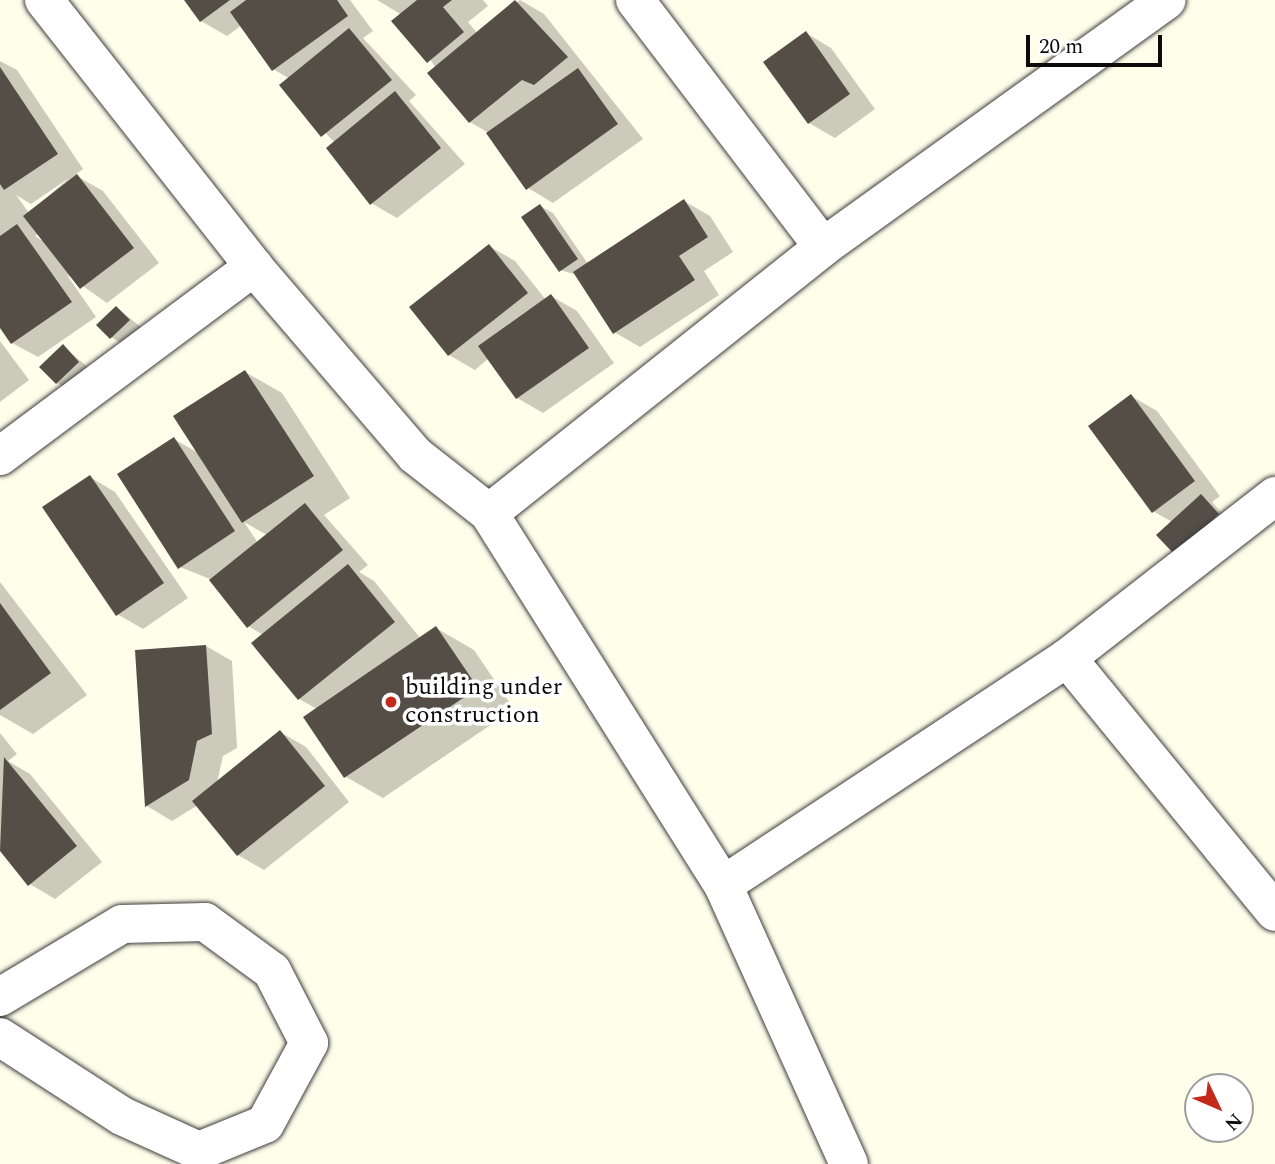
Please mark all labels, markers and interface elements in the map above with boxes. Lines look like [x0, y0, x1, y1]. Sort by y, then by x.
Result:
scale bar [1030, 21, 1166, 65]
text: 20 m [1039, 31, 1083, 63]
place label: building under construction [405, 674, 562, 730]
marker: building under construction [383, 694, 399, 710]
north arrow [1184, 1073, 1254, 1143]
text: N [1217, 1106, 1249, 1137]

